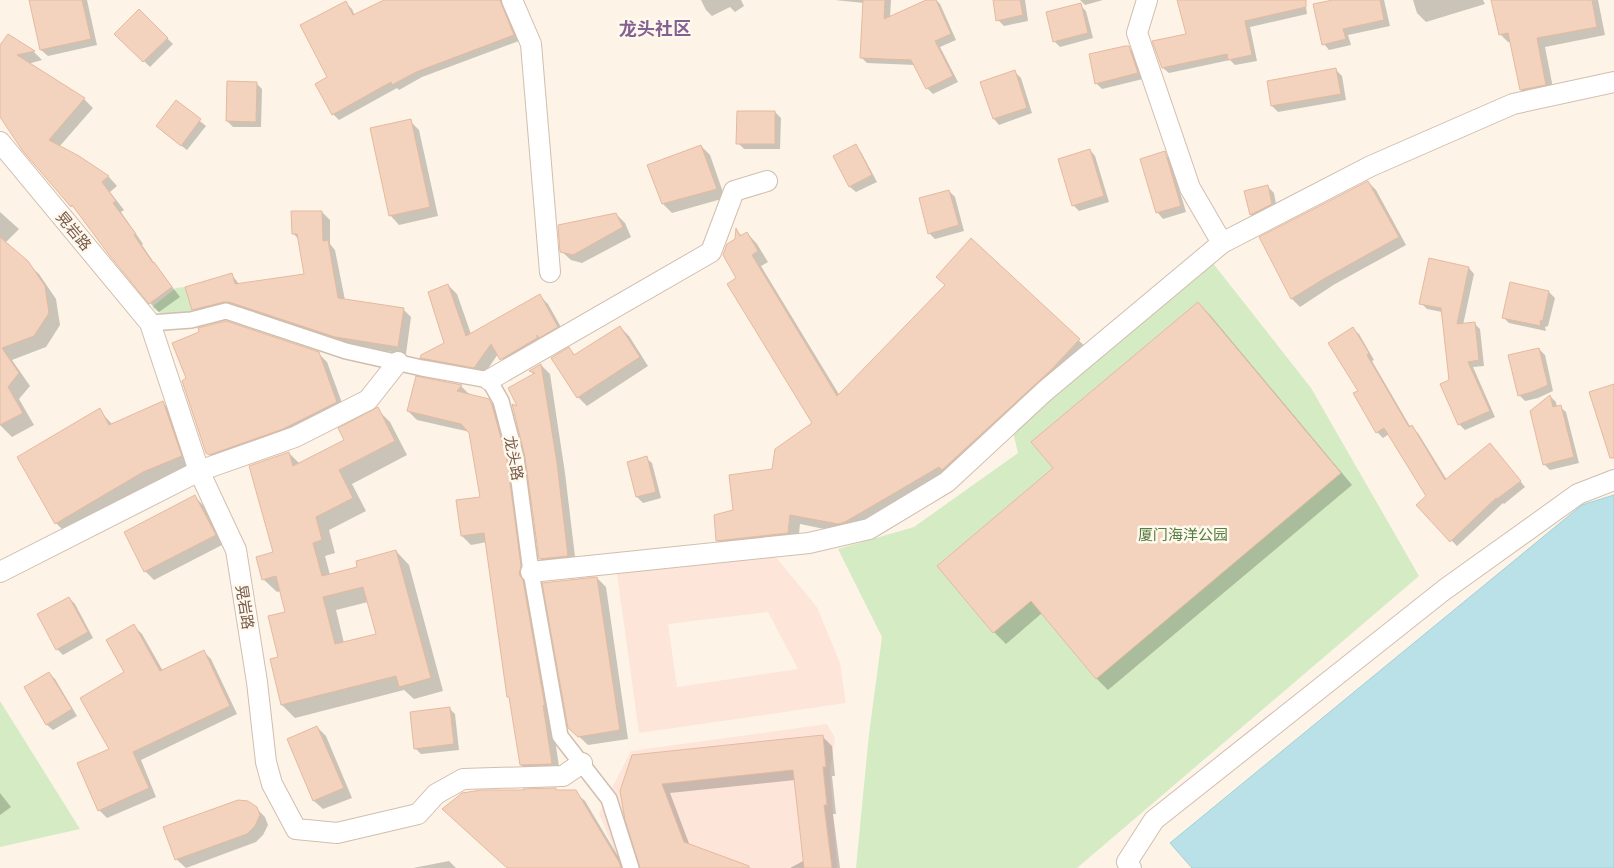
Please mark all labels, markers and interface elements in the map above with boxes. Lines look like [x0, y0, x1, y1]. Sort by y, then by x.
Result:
district label: 龙头社区 [619, 15, 691, 42]
street label: 晃岩路 [51, 206, 97, 256]
street label: 龙头路 [498, 434, 530, 482]
park label: 厦门海洋公园 [1138, 523, 1228, 546]
street label: 晃岩路 [230, 583, 260, 631]

